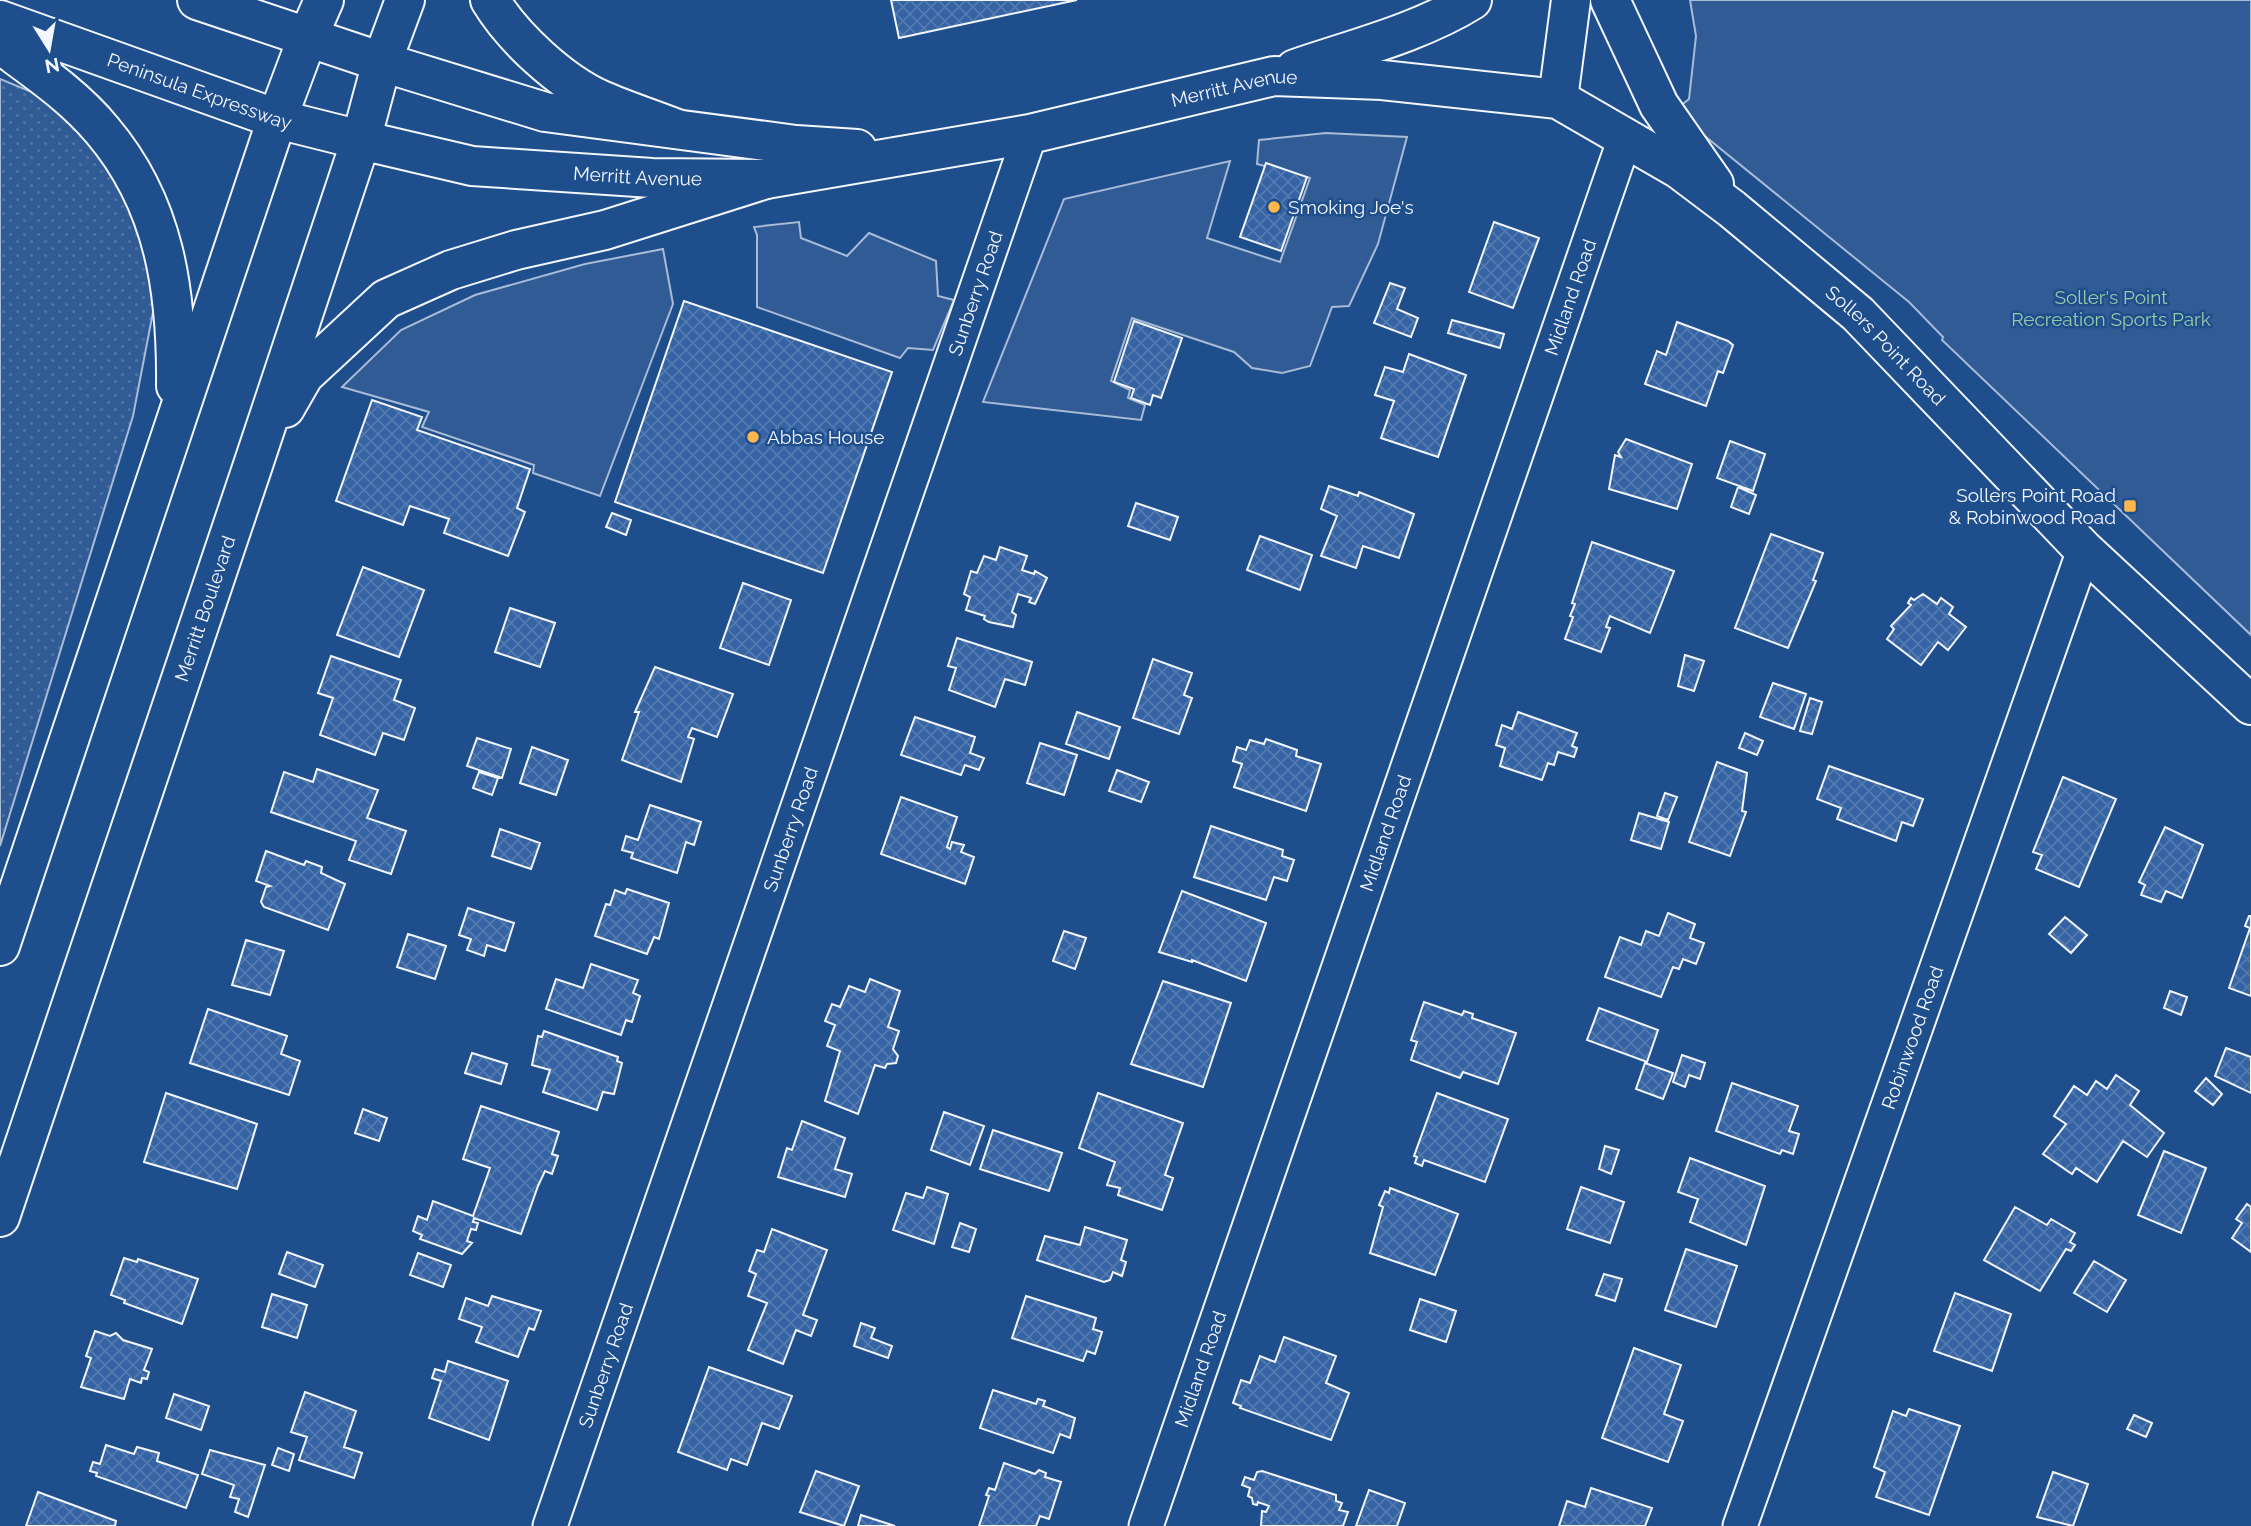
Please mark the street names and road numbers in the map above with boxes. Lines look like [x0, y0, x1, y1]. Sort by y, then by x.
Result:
street label: Peninsula Expressway [105, 48, 294, 133]
street label: Merritt Avenue [1169, 65, 1298, 111]
street label: Merritt Avenue [573, 162, 702, 189]
street label: Sunberry Road [943, 228, 1007, 358]
street label: Midland Road [1540, 236, 1600, 358]
street label: Sollers Point Road [1822, 281, 1950, 409]
street label: Merritt Boulevard [170, 533, 239, 684]
street label: Sunberry Road [759, 764, 822, 894]
street label: Midland Road [1355, 772, 1415, 894]
street label: Robinwood Road [1877, 963, 1948, 1112]
street label: Sunberry Road [574, 1300, 637, 1431]
street label: Midland Road [1170, 1308, 1230, 1430]

